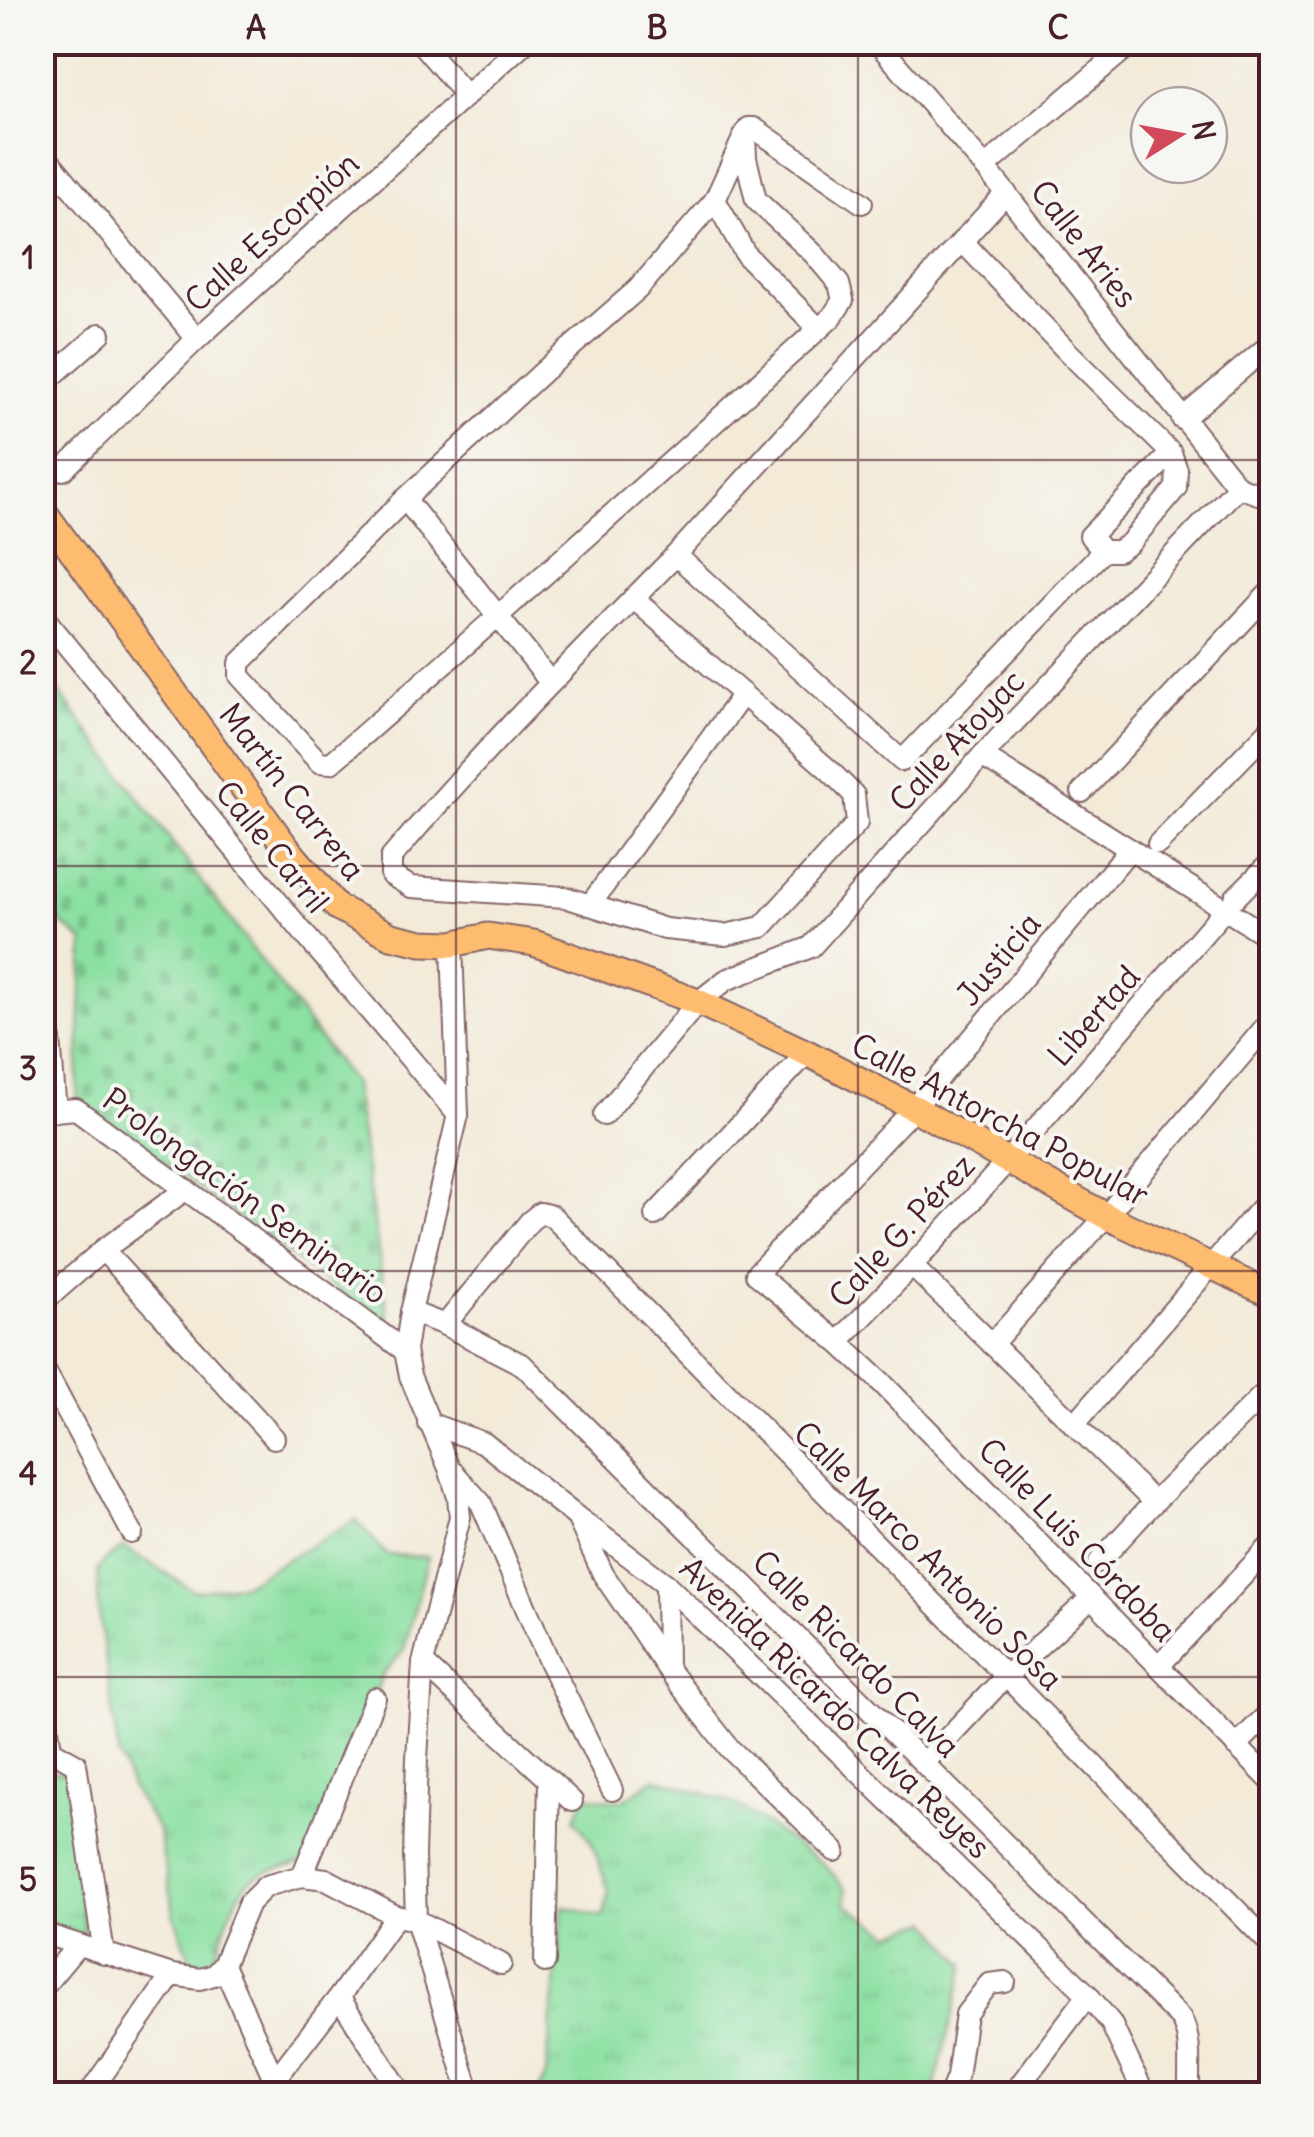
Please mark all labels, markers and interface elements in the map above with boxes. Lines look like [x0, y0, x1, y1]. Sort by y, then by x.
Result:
text: A [246, 7, 266, 48]
text: B [647, 7, 667, 48]
text: C [1047, 7, 1069, 48]
north arrow [1129, 85, 1229, 185]
text: N [1184, 117, 1223, 143]
street label: Calle Escorpión [176, 143, 367, 321]
street label: Calle Aries [1022, 172, 1147, 316]
text: 1 [22, 237, 34, 278]
text: 2 [19, 642, 37, 683]
street label: Calle Atoyac [880, 661, 1033, 820]
street label: Martín Carrera [210, 695, 374, 888]
street label: Calle Carril [207, 772, 338, 921]
street label: Justicia [948, 904, 1049, 1014]
street label: Libertad [1039, 957, 1149, 1075]
street label: Calle Antorcha Popular [844, 1024, 1156, 1215]
text: 3 [19, 1048, 37, 1089]
street label: Prolongación Seminario [95, 1078, 396, 1313]
street label: Calle G. Pérez [820, 1145, 983, 1316]
street label: Calle Marco Antonio Sosa [785, 1412, 1072, 1699]
street label: Calle Luis Córdoba [970, 1429, 1185, 1650]
text: 4 [19, 1453, 37, 1494]
street label: Calle Ricardo Calva [744, 1541, 969, 1766]
street label: Avenida Ricardo Calva Reyes [671, 1548, 1000, 1867]
text: 5 [19, 1859, 37, 1900]

